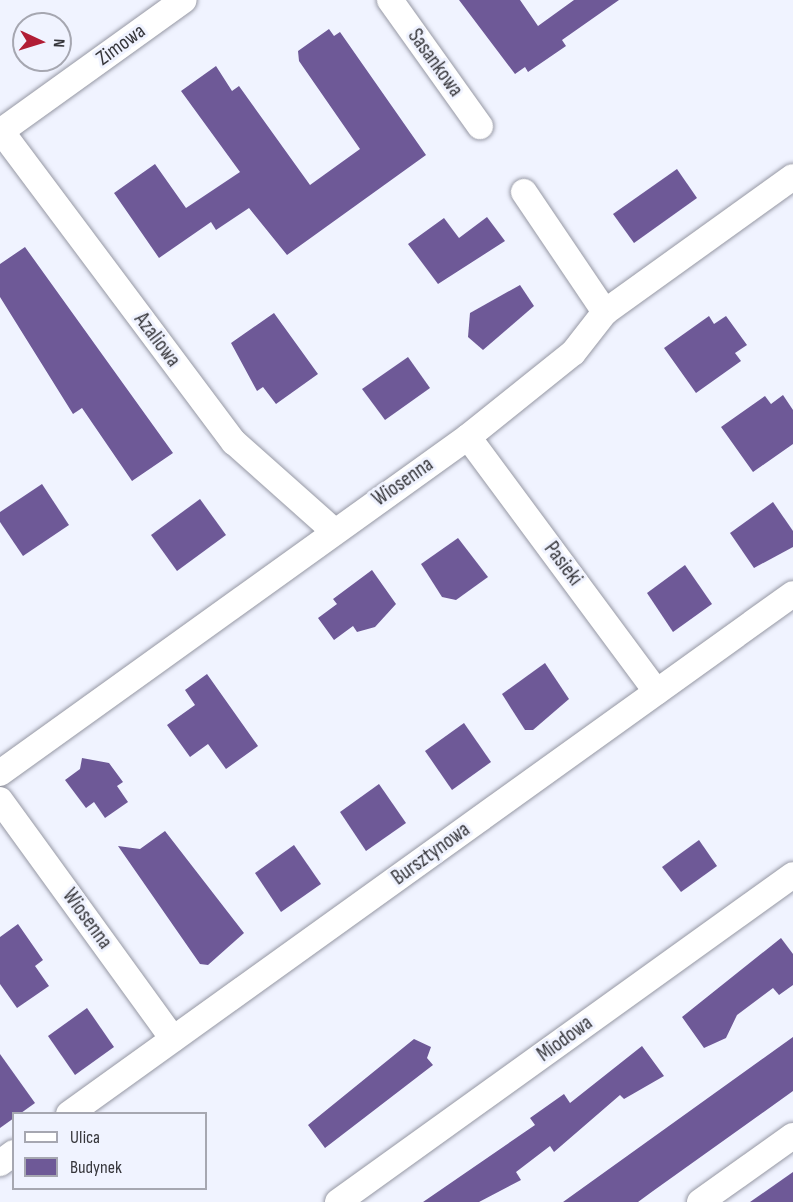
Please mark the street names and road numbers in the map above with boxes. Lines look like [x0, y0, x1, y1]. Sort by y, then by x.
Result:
street label: Zimowa [92, 19, 150, 71]
street label: Sasankowa [402, 24, 468, 102]
street label: Azaliowa [129, 308, 185, 372]
street label: Wiosenna [368, 452, 438, 512]
street label: Pasieki [538, 537, 588, 591]
street label: Bursztynowa [387, 817, 475, 891]
street label: Wiosenna [57, 884, 117, 954]
street label: Miodowa [532, 1011, 598, 1067]

